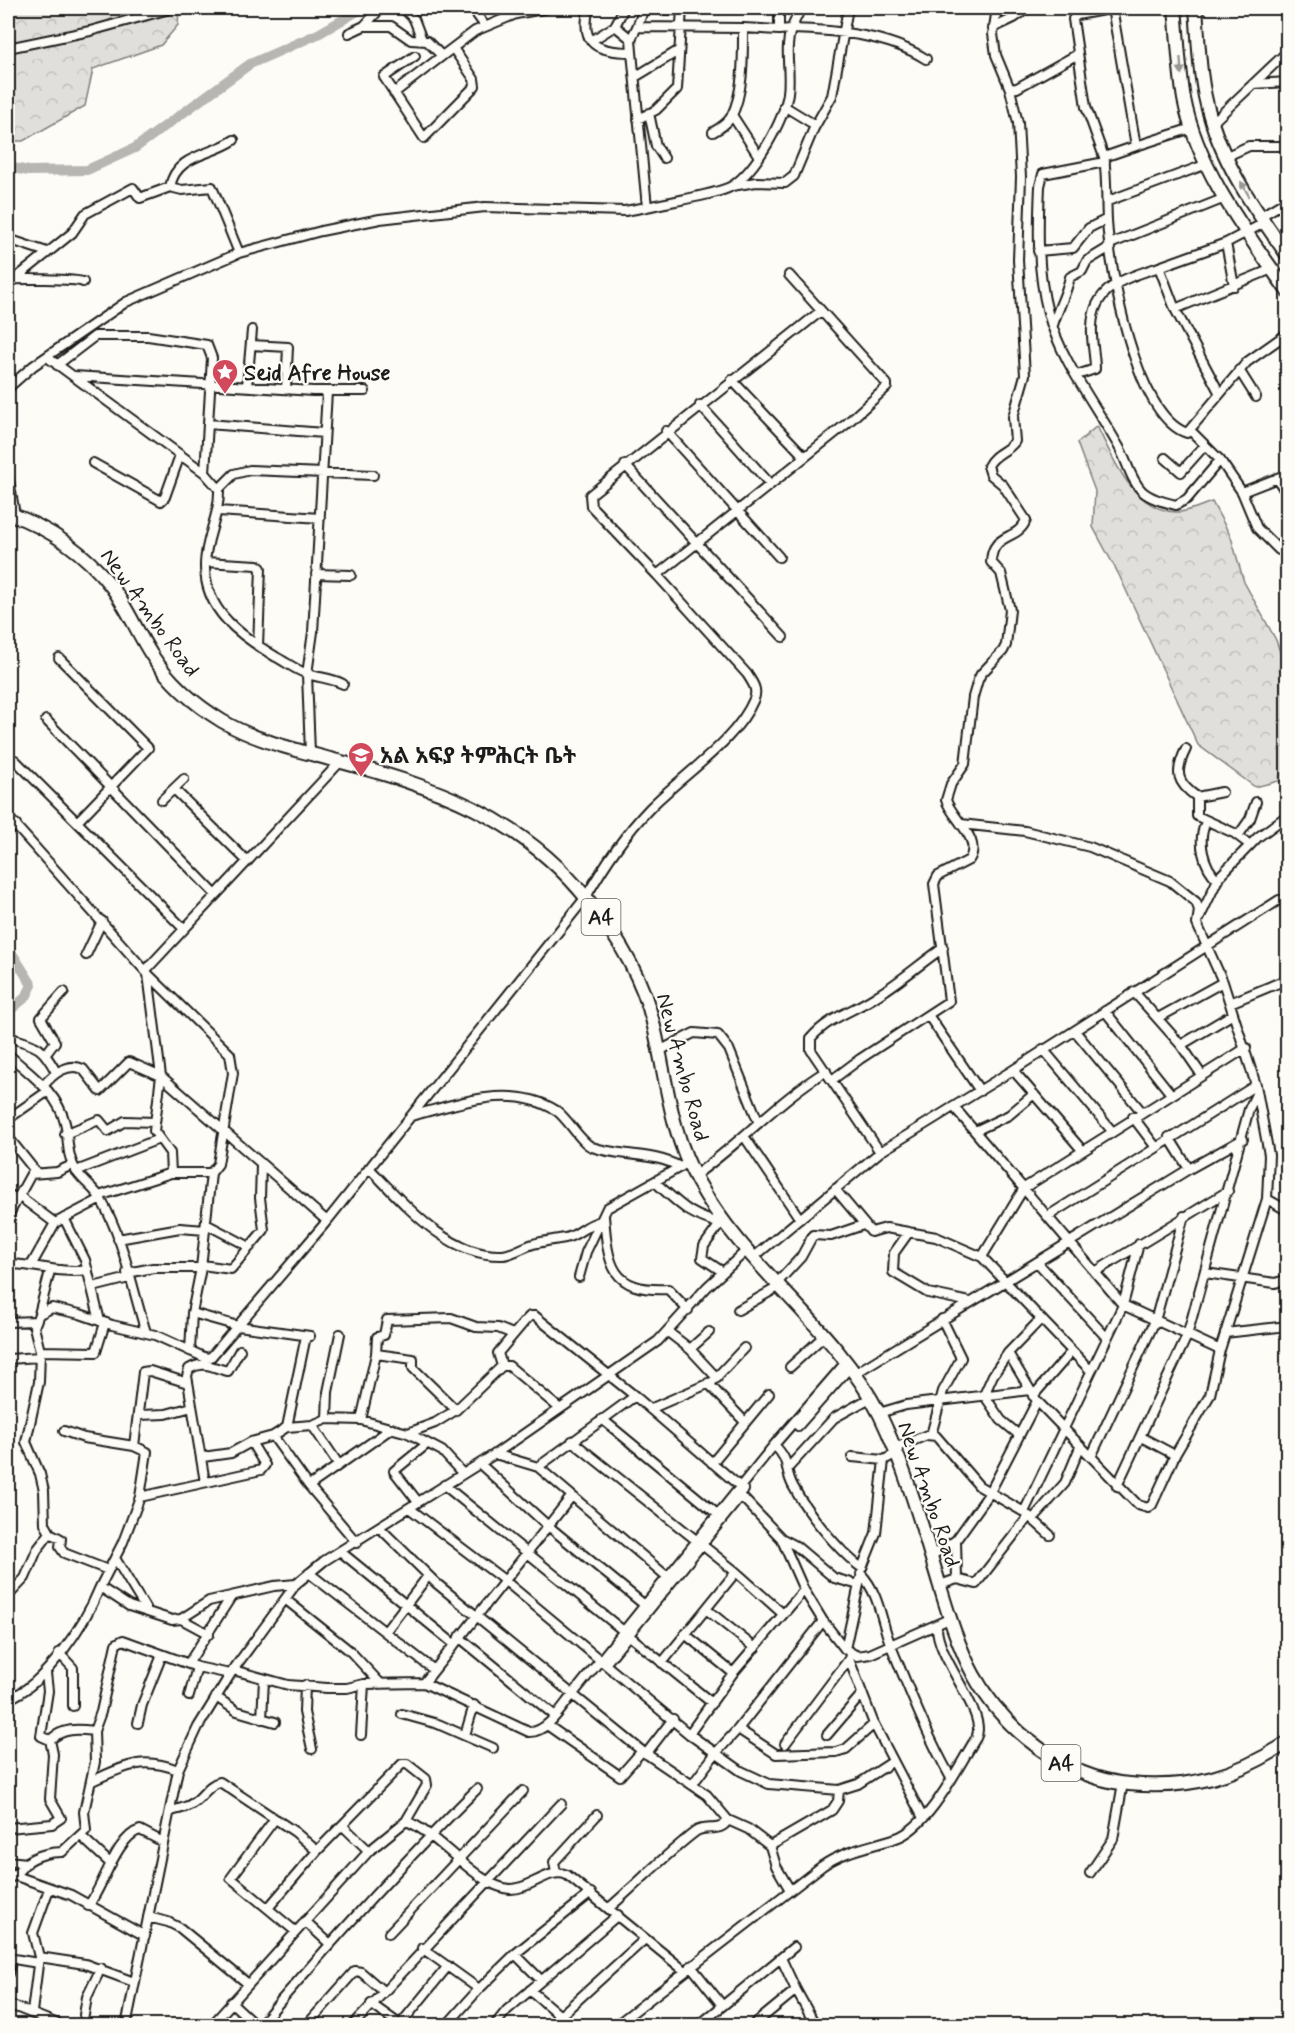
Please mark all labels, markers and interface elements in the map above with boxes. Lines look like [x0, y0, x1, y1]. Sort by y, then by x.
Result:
one-way arrow [1176, 56, 1185, 75]
one-way arrow [1240, 180, 1250, 197]
place icon: Seid Afre House [210, 357, 240, 395]
place label: Seid Afre House [244, 360, 391, 388]
street label: New Ambo Road [93, 543, 205, 683]
school or university icon: አል አፍያ ትምሕርት ቤት [346, 740, 376, 778]
place label: አል አፍያ ትምሕርት ቤት [380, 743, 577, 771]
road number: A4 [582, 899, 620, 935]
street label: New Ambo Road [649, 990, 715, 1145]
street label: New Ambo Road [890, 1418, 966, 1571]
road number: A4 [1042, 1745, 1080, 1781]

